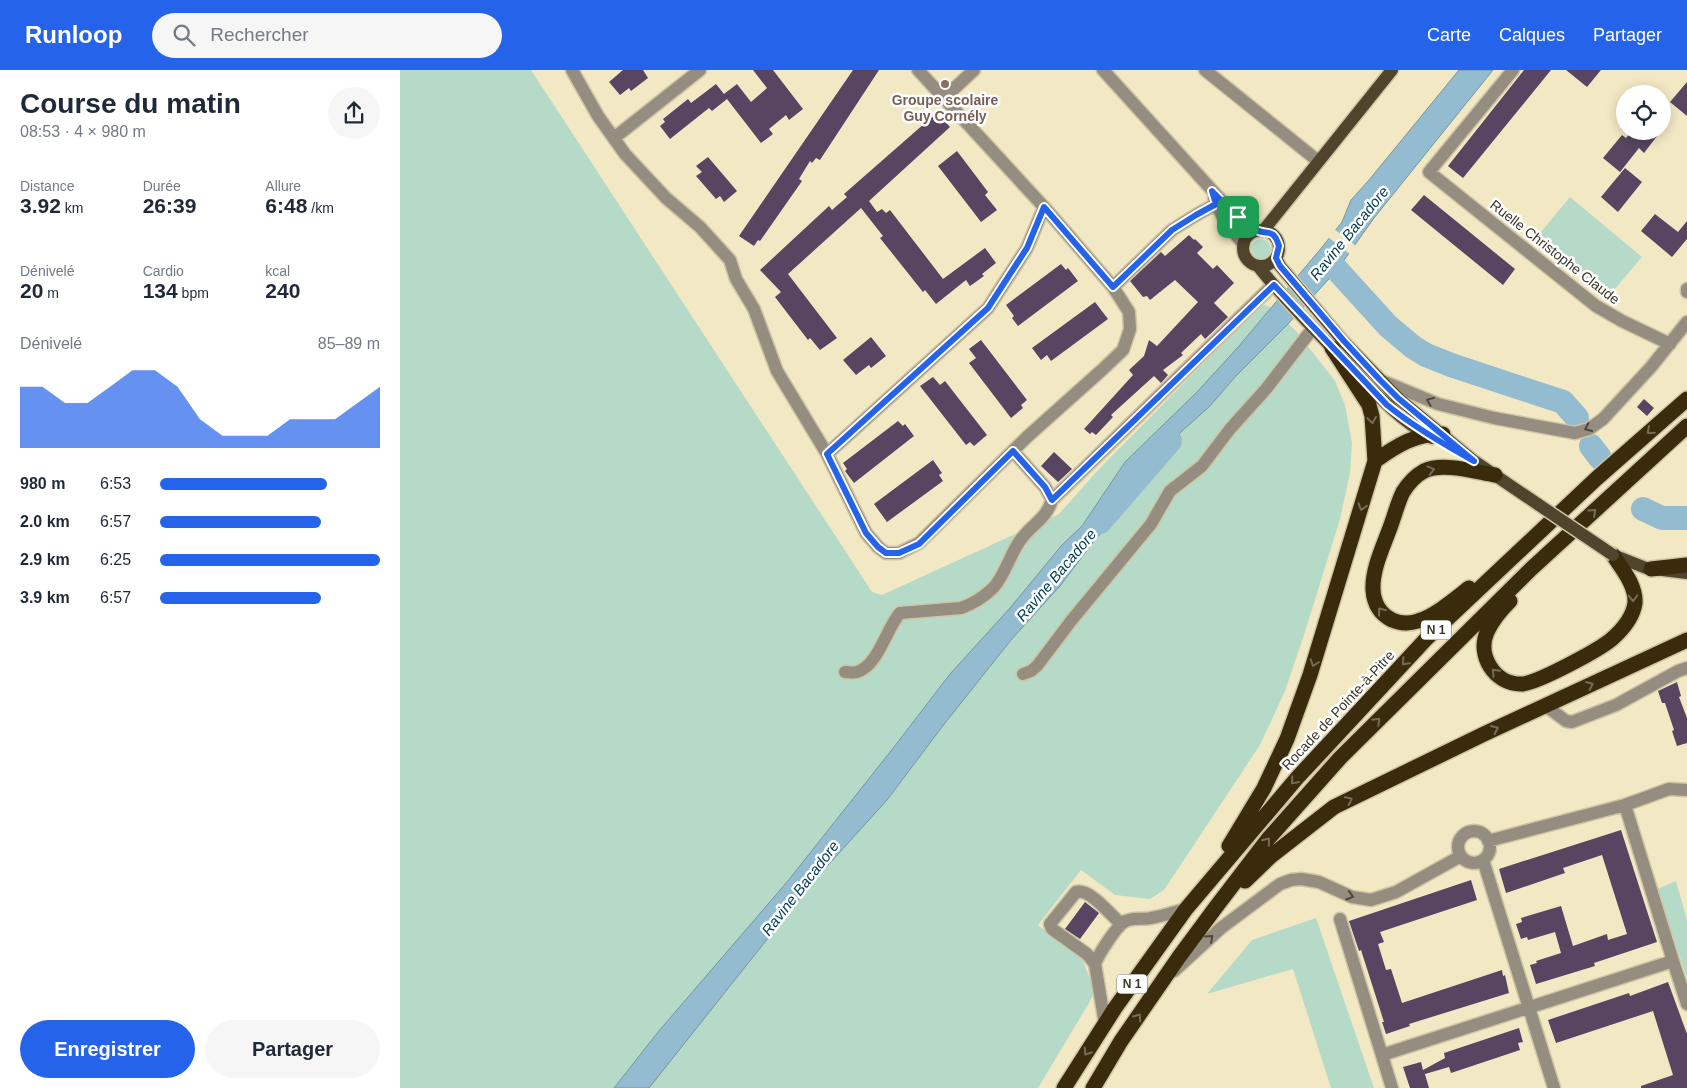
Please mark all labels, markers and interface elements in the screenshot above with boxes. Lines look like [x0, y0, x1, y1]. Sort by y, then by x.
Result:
search box [152, 13, 502, 58]
text: Runloop [25, 21, 122, 48]
icon: search [170, 21, 198, 49]
text: Rechercher [210, 24, 309, 45]
text: Carte [1427, 25, 1471, 45]
text: Calques [1499, 25, 1565, 45]
text: Partager [1593, 25, 1662, 45]
marker: Groupe scolaire Guy Cornély [939, 78, 951, 90]
map controls [1616, 85, 1671, 140]
button: locate [1616, 85, 1671, 140]
button: share [328, 87, 380, 139]
text: Course du matin [20, 88, 241, 119]
place label: Groupe scolaire Guy Cornély [892, 92, 999, 124]
text: 08:53 · 4 × 980 m [20, 123, 146, 140]
text: Distance [20, 178, 74, 194]
text: Durée [143, 178, 181, 194]
text: Allure [265, 178, 301, 194]
water label: Ravine Bacadore [1306, 183, 1392, 283]
text: 3.92 [20, 194, 61, 217]
text: 26:39 [143, 194, 196, 217]
text: 6:48 [265, 194, 307, 217]
pin [1217, 196, 1259, 238]
street label: Ruelle Christophe Claude [1487, 197, 1623, 308]
text: km [61, 200, 83, 216]
text: /km [307, 200, 334, 216]
icon: arrive [1224, 203, 1252, 231]
text: Dénivelé [20, 263, 74, 279]
text: Cardio [143, 263, 184, 279]
text: kcal [265, 263, 290, 279]
text: 20 [20, 279, 43, 302]
text: 134 [143, 279, 178, 302]
text: 240 [265, 279, 300, 302]
text: m [43, 285, 59, 301]
text: bpm [178, 285, 209, 301]
text: Dénivelé [20, 335, 82, 352]
text: 85–89 m [318, 335, 380, 352]
one-way arrow [1426, 396, 1435, 407]
one-way arrow [1367, 415, 1377, 424]
one-way arrow [1584, 422, 1593, 432]
one-way arrow [1647, 425, 1656, 434]
one-way arrow [1427, 465, 1435, 476]
text: 980 m [20, 475, 65, 492]
text: 6:53 [100, 475, 131, 492]
one-way arrow [1357, 503, 1367, 511]
one-way arrow [1587, 509, 1596, 518]
text: 2.0 km [20, 513, 70, 530]
text: 6:57 [100, 513, 131, 530]
water label: Ravine Bacadore [1013, 525, 1099, 625]
text: 2.9 km [20, 551, 70, 568]
text: 6:25 [100, 551, 131, 568]
text: 3.9 km [20, 589, 70, 606]
text: 6:57 [100, 589, 131, 606]
one-way arrow [1628, 595, 1639, 603]
one-way arrow [1378, 607, 1387, 616]
road number: N 1 [1421, 620, 1451, 640]
street label: Rocade de Pointe-à-Pitre [1279, 647, 1398, 773]
one-way arrow [1402, 657, 1411, 666]
one-way arrow [1310, 658, 1320, 667]
one-way arrow [1492, 669, 1501, 678]
one-way arrow [1585, 681, 1594, 692]
one-way arrow [1371, 718, 1380, 727]
one-way arrow [1490, 725, 1499, 736]
one-way arrow [1291, 776, 1300, 785]
one-way arrow [1343, 796, 1352, 806]
water label: Ravine Bacadore [758, 837, 842, 939]
one-way arrow [1261, 838, 1269, 847]
one-way arrow [1346, 890, 1354, 900]
one-way arrow [1205, 935, 1214, 944]
road number: N 1 [1117, 974, 1147, 994]
one-way arrow [1132, 1013, 1141, 1023]
button: Enregistrer [20, 1020, 195, 1078]
button: Partager [205, 1020, 380, 1078]
one-way arrow [1084, 1046, 1093, 1055]

